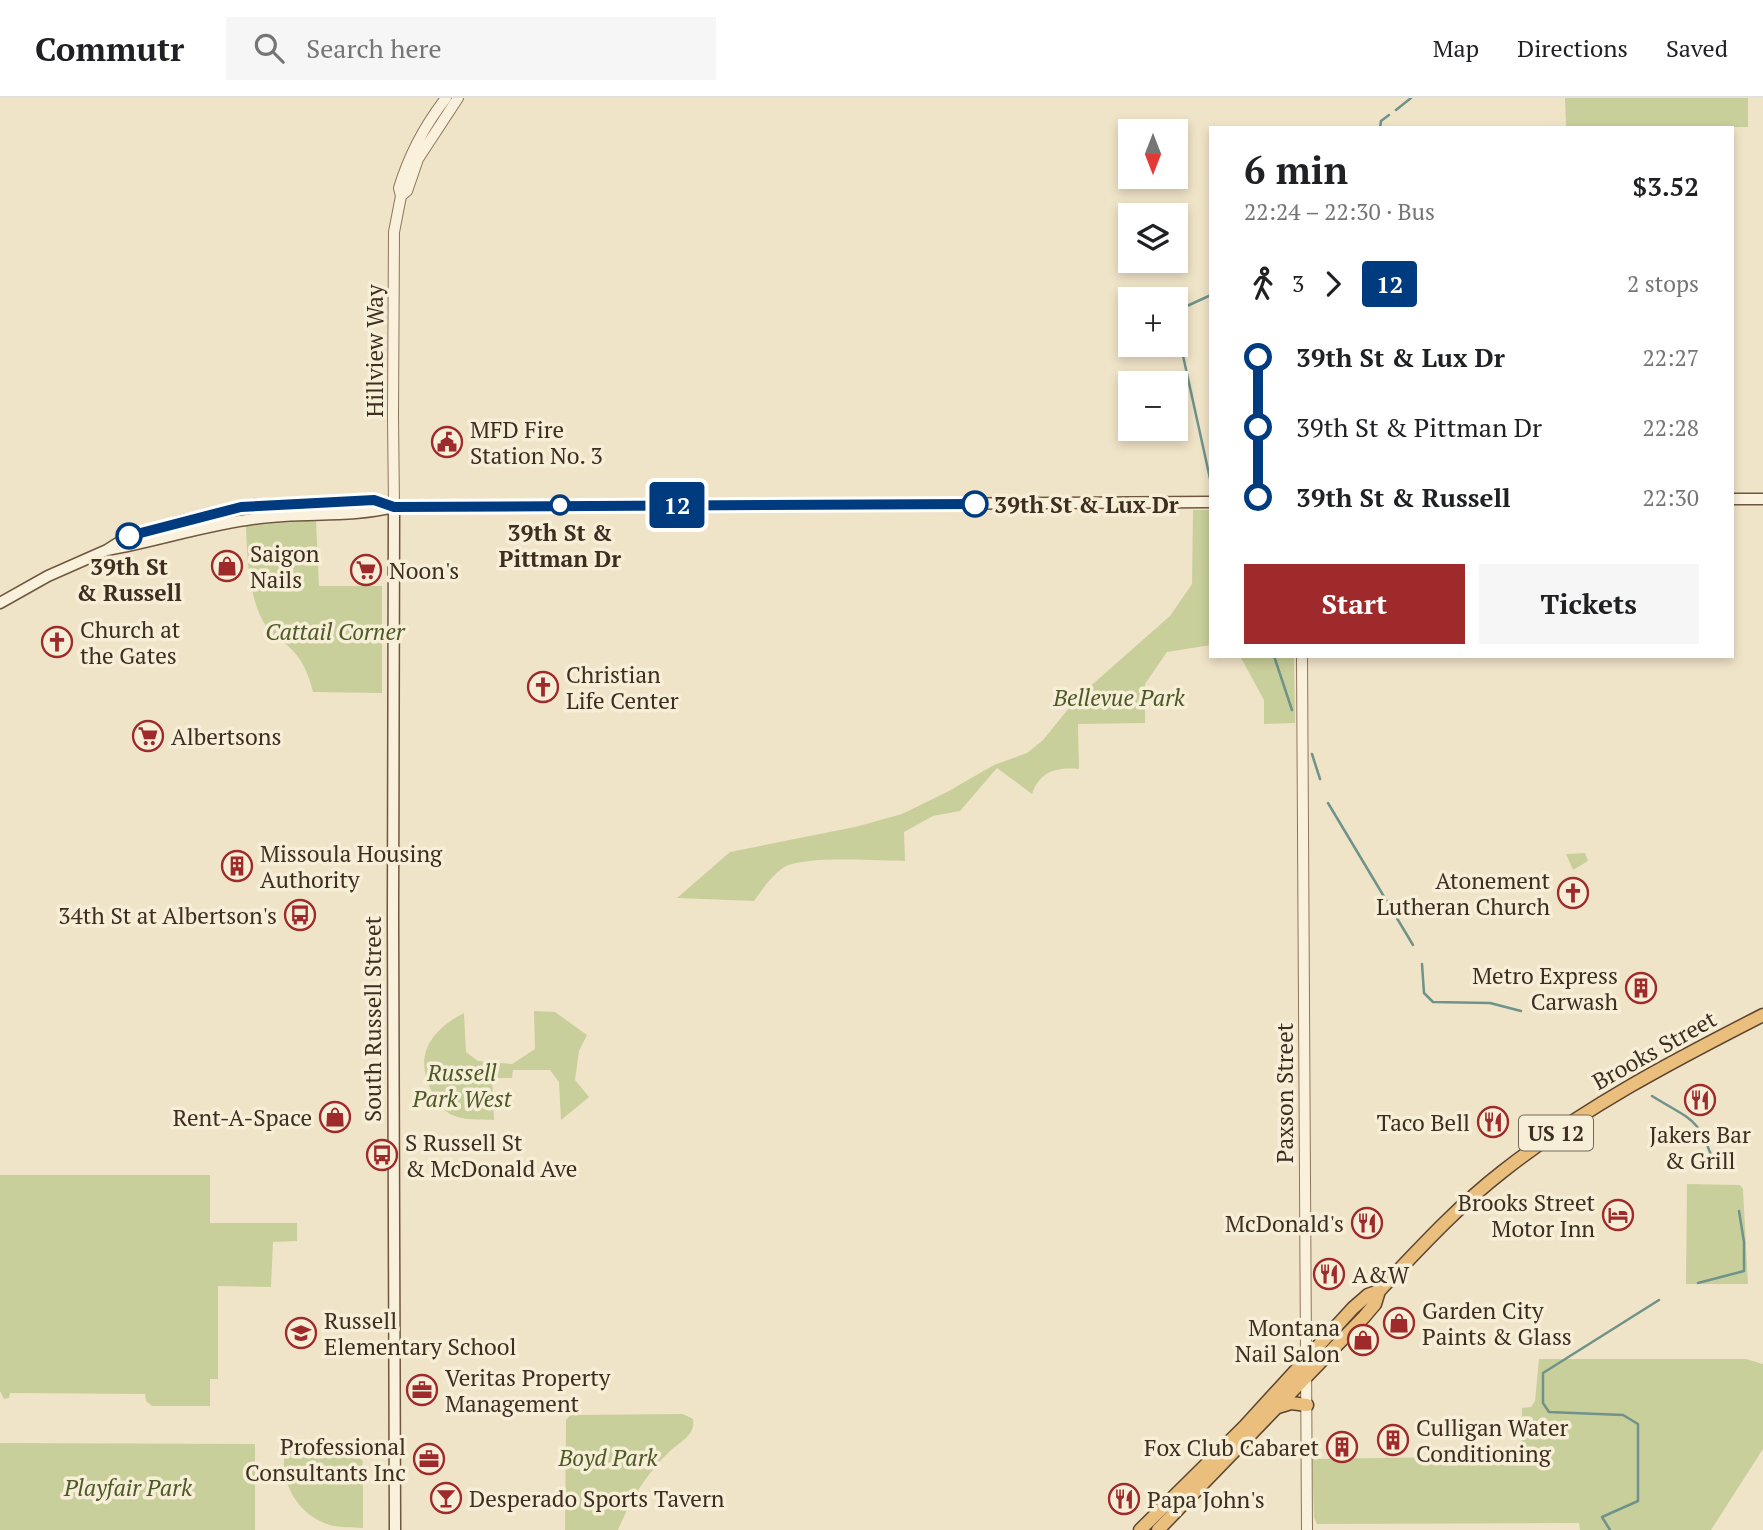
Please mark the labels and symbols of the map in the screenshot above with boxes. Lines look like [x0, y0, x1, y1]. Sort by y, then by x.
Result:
north arrow [1118, 119, 1188, 189]
street label: Hillview Way [359, 284, 390, 418]
place label: MFD Fire Station No. 3 [470, 414, 603, 471]
public building icon: MFD Fire Station No. 3 [430, 425, 464, 459]
line badge: 12 [646, 482, 708, 528]
place label: 39th St & Lux Dr [994, 489, 1179, 520]
marker: 39th St & Lux Dr [962, 491, 988, 517]
marker: 39th St & Pittman Dr [550, 495, 570, 515]
place label: 39th St & Pittman Dr [499, 517, 621, 574]
marker: 39th St & Russell [116, 523, 142, 549]
place label: Saigon Nails [250, 538, 320, 595]
shop icon: Saigon Nails [210, 549, 244, 583]
place label: 39th St & Russell [76, 551, 182, 608]
supermarket icon: Noon's [349, 553, 383, 587]
place label: Noon's [389, 555, 459, 586]
place label: Church at the Gates [80, 614, 181, 671]
park label: Cattail Corner [265, 616, 406, 647]
church icon: Church at the Gates [40, 625, 74, 659]
place label: Christian Life Center [566, 659, 679, 716]
church icon: Christian Life Center [526, 670, 560, 704]
park label: Bellevue Park [1052, 682, 1186, 713]
supermarket icon: Albertsons [131, 719, 165, 753]
place label: Albertsons [171, 721, 281, 752]
place label: Missoula Housing Authority [260, 838, 443, 895]
building icon: Missoula Housing Authority [220, 849, 254, 883]
place label: Atonement Lutheran Church [1376, 865, 1550, 922]
church icon: Atonement Lutheran Church [1556, 876, 1590, 910]
bus stop icon: 34th St at Albertson's [283, 898, 317, 932]
place label: 34th St at Albertson's [58, 900, 277, 931]
street label: South Russell Street [357, 916, 388, 1122]
place label: Metro Express Carwash [1472, 960, 1618, 1017]
building icon: Metro Express Carwash [1624, 971, 1658, 1005]
street label: Brooks Street [1586, 1003, 1722, 1097]
street label: Paxson Street [1269, 1022, 1300, 1163]
park label: Russell Park West [411, 1057, 513, 1114]
restaurant icon: Jakers Bar & Grill [1683, 1083, 1717, 1117]
shop icon: Rent-A-Space [318, 1100, 352, 1134]
place label: Rent-A-Space [173, 1102, 312, 1133]
restaurant icon: Taco Bell [1476, 1105, 1510, 1139]
place label: Taco Bell [1377, 1107, 1470, 1138]
road number: US 12 [1519, 1116, 1593, 1150]
place label: Jakers Bar & Grill [1649, 1119, 1751, 1176]
place label: S Russell St & McDonald Ave [405, 1127, 577, 1184]
bus stop icon: S Russell St & McDonald Ave [365, 1138, 399, 1172]
place label: Brooks Street Motor Inn [1458, 1187, 1595, 1244]
hotel icon: Brooks Street Motor Inn [1601, 1198, 1635, 1232]
restaurant icon: McDonald's [1350, 1206, 1384, 1240]
place label: McDonald's [1225, 1208, 1344, 1239]
restaurant icon: A&W [1312, 1257, 1346, 1291]
place label: A&W [1352, 1259, 1410, 1290]
place label: Garden City Paints & Glass [1422, 1295, 1572, 1352]
place label: Russell Elementary School [324, 1305, 517, 1362]
shop icon: Garden City Paints & Glass [1382, 1306, 1416, 1340]
place label: Montana Nail Salon [1235, 1312, 1340, 1369]
school or university icon: Russell Elementary School [284, 1316, 318, 1350]
shop icon: Montana Nail Salon [1346, 1323, 1380, 1357]
place label: Veritas Property Management [445, 1362, 611, 1419]
office icon: Veritas Property Management [405, 1373, 439, 1407]
place label: Culligan Water Conditioning [1416, 1412, 1568, 1469]
building icon: Culligan Water Conditioning [1376, 1423, 1410, 1457]
building icon: Fox Club Cabaret [1325, 1430, 1359, 1464]
place label: Professional Consultants Inc [245, 1431, 406, 1488]
place label: Fox Club Cabaret [1144, 1432, 1319, 1463]
office icon: Professional Consultants Inc [412, 1442, 446, 1476]
park label: Boyd Park [557, 1442, 658, 1473]
park label: Playfair Park [63, 1472, 193, 1503]
bar icon: Desperado Sports Tavern [429, 1481, 463, 1515]
restaurant icon: Papa John's [1107, 1482, 1141, 1516]
place label: Desperado Sports Tavern [469, 1483, 725, 1514]
place label: Papa John's [1147, 1484, 1265, 1515]

